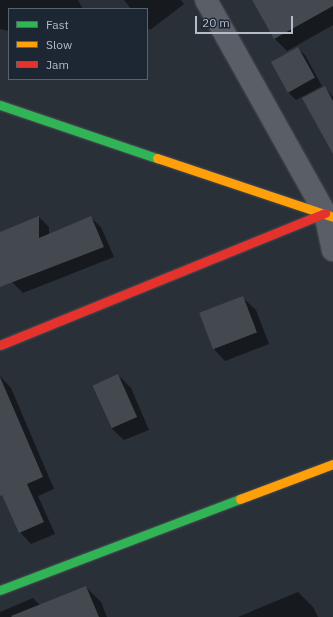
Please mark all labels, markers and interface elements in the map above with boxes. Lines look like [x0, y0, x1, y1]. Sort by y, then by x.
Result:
legend [8, 8, 148, 80]
scale bar [197, 8, 295, 34]
text: 20 m [202, 15, 230, 30]
text: Fast [46, 17, 69, 32]
text: Slow [46, 37, 72, 52]
text: Jam [46, 57, 69, 72]

